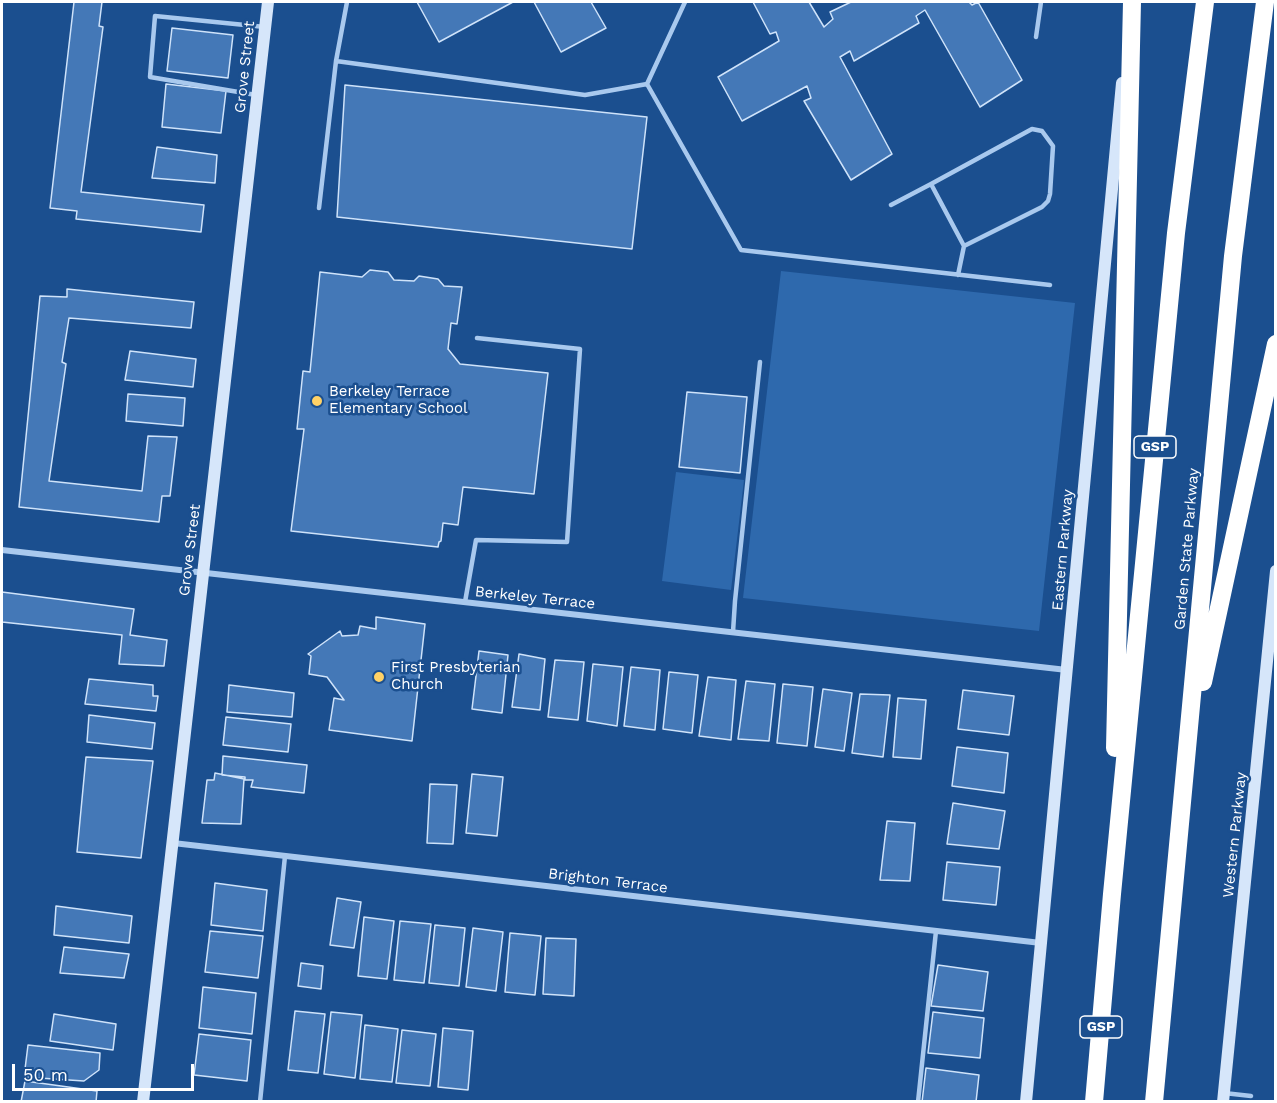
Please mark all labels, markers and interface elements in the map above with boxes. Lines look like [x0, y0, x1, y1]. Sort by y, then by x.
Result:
street label: Grove Street [231, 20, 259, 114]
place label: Berkeley Terrace Elementary School [329, 383, 468, 418]
marker: Berkeley Terrace Elementary School [310, 394, 324, 408]
road number: GSP [1134, 436, 1176, 458]
street label: Garden State Parkway [1171, 467, 1203, 631]
street label: Eastern Parkway [1049, 489, 1077, 611]
street label: Grove Street [175, 503, 205, 597]
street label: Berkeley Terrace [474, 583, 596, 613]
place label: First Presbyterian Church [391, 659, 521, 694]
marker: First Presbyterian Church [372, 670, 386, 684]
street label: Western Parkway [1219, 771, 1251, 899]
street label: Brighton Terrace [547, 865, 669, 897]
road number: GSP [1080, 1016, 1122, 1038]
scale bar [15, 1052, 196, 1090]
text: 50 m [23, 1064, 68, 1085]

